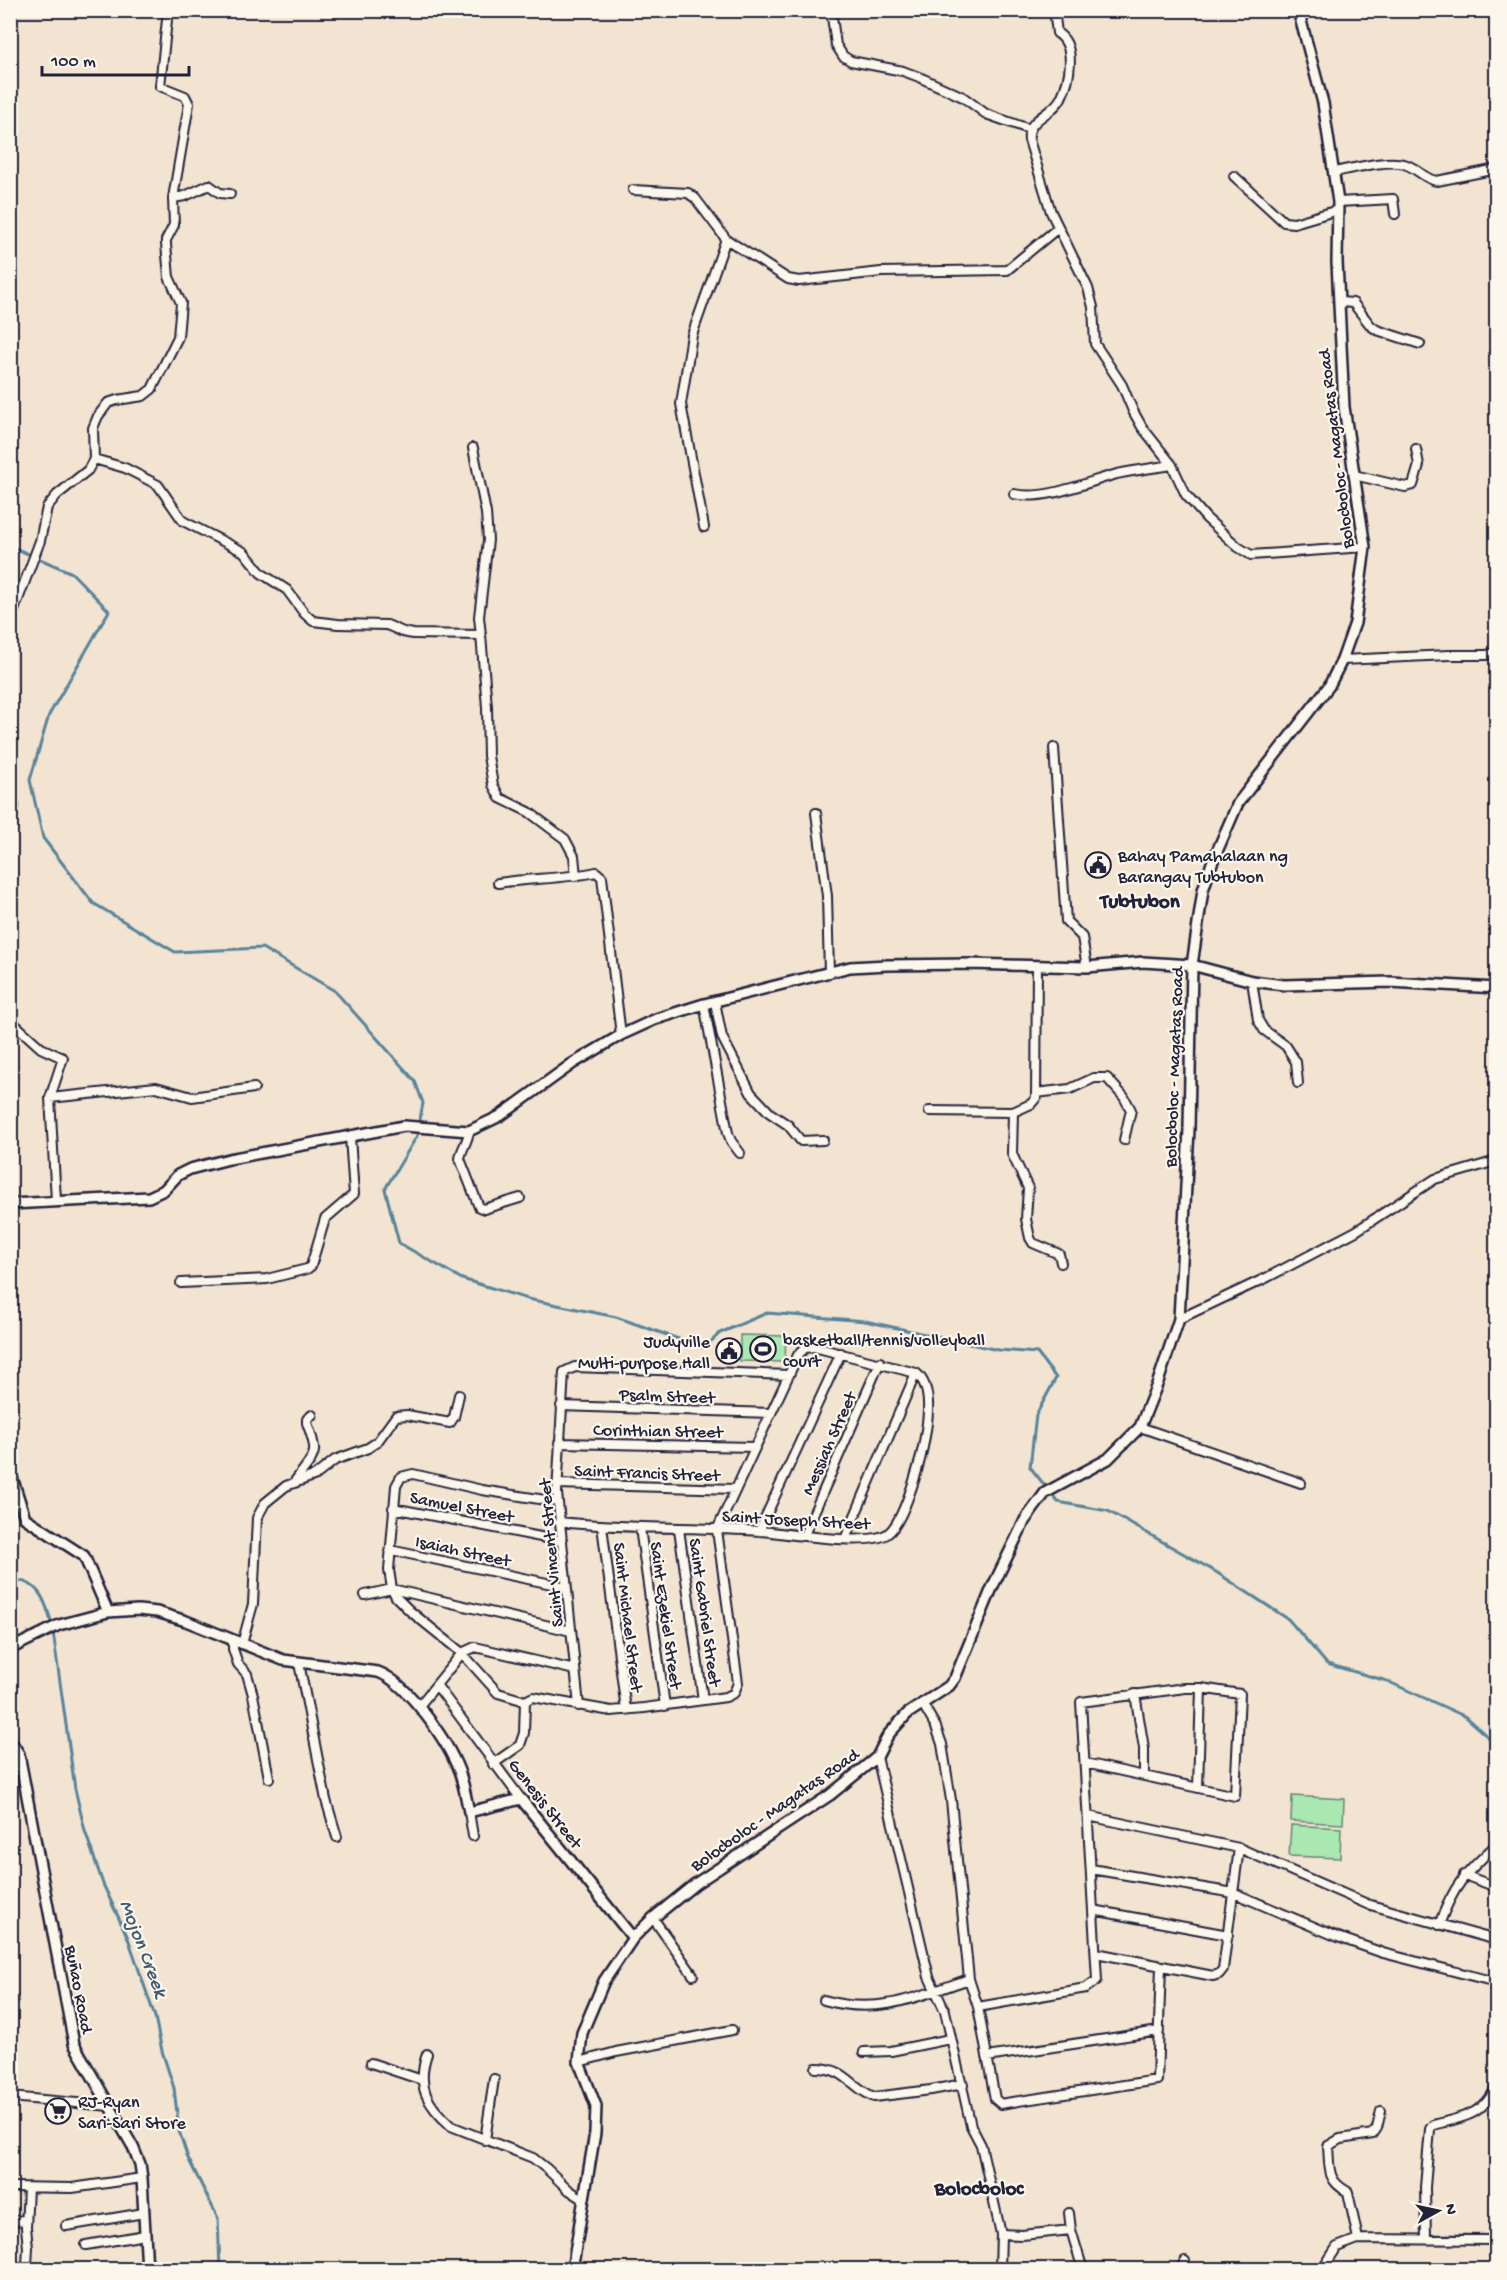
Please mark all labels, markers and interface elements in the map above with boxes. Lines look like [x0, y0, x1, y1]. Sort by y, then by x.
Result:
scale bar [42, 39, 189, 77]
text: 100 m [50, 52, 96, 73]
street label: Bolocboloc - Magatas Road [1315, 346, 1360, 551]
place label: Bahay Pamahalaan ng Barangay Tubtubon [1117, 847, 1288, 889]
public building icon: Bahay Pamahalaan ng Barangay Tubtubon [1083, 850, 1113, 880]
district label: Tubtubon [1098, 891, 1181, 916]
street label: Bolocboloc - Magatas Road [1161, 965, 1190, 1169]
place label: basketball/tennis/volleyball court [783, 1331, 985, 1373]
place label: Judyville Multi-purpose Hall [578, 1333, 711, 1375]
sports icon: basketball/tennis/volleyball court [748, 1334, 778, 1364]
public building icon: Judyville Multi-purpose Hall [714, 1336, 744, 1366]
street label: Psalm Street [618, 1385, 717, 1410]
street label: Messiah Street [798, 1388, 863, 1499]
street label: Corinthian Street [593, 1421, 725, 1444]
street label: Saint Francis Street [574, 1461, 722, 1488]
street label: Saint Vincent Street [535, 1476, 569, 1628]
street label: Samuel Street [408, 1488, 517, 1529]
street label: Saint Joseph Street [721, 1507, 872, 1536]
street label: Isaiah Street [413, 1532, 514, 1573]
street label: Saint Gabriel Street [683, 1537, 725, 1689]
street label: Saint Ezekiel Street [644, 1540, 685, 1692]
street label: Saint Michael Street [607, 1542, 646, 1695]
street label: Bolocboloc - Magatas Road [686, 1744, 865, 1878]
street label: Genesis Street [503, 1756, 587, 1855]
water label: Mojon Creek [113, 1897, 172, 2003]
street label: Buñao Road [59, 1943, 97, 2037]
place label: RJ-Ryan Sari-Sari Store [78, 2093, 187, 2135]
supermarket icon: RJ-Ryan Sari-Sari Store [43, 2096, 73, 2126]
district label: Bolocboloc [934, 2178, 1025, 2203]
north arrow [1408, 2181, 1468, 2241]
text: N [1439, 2203, 1460, 2216]

